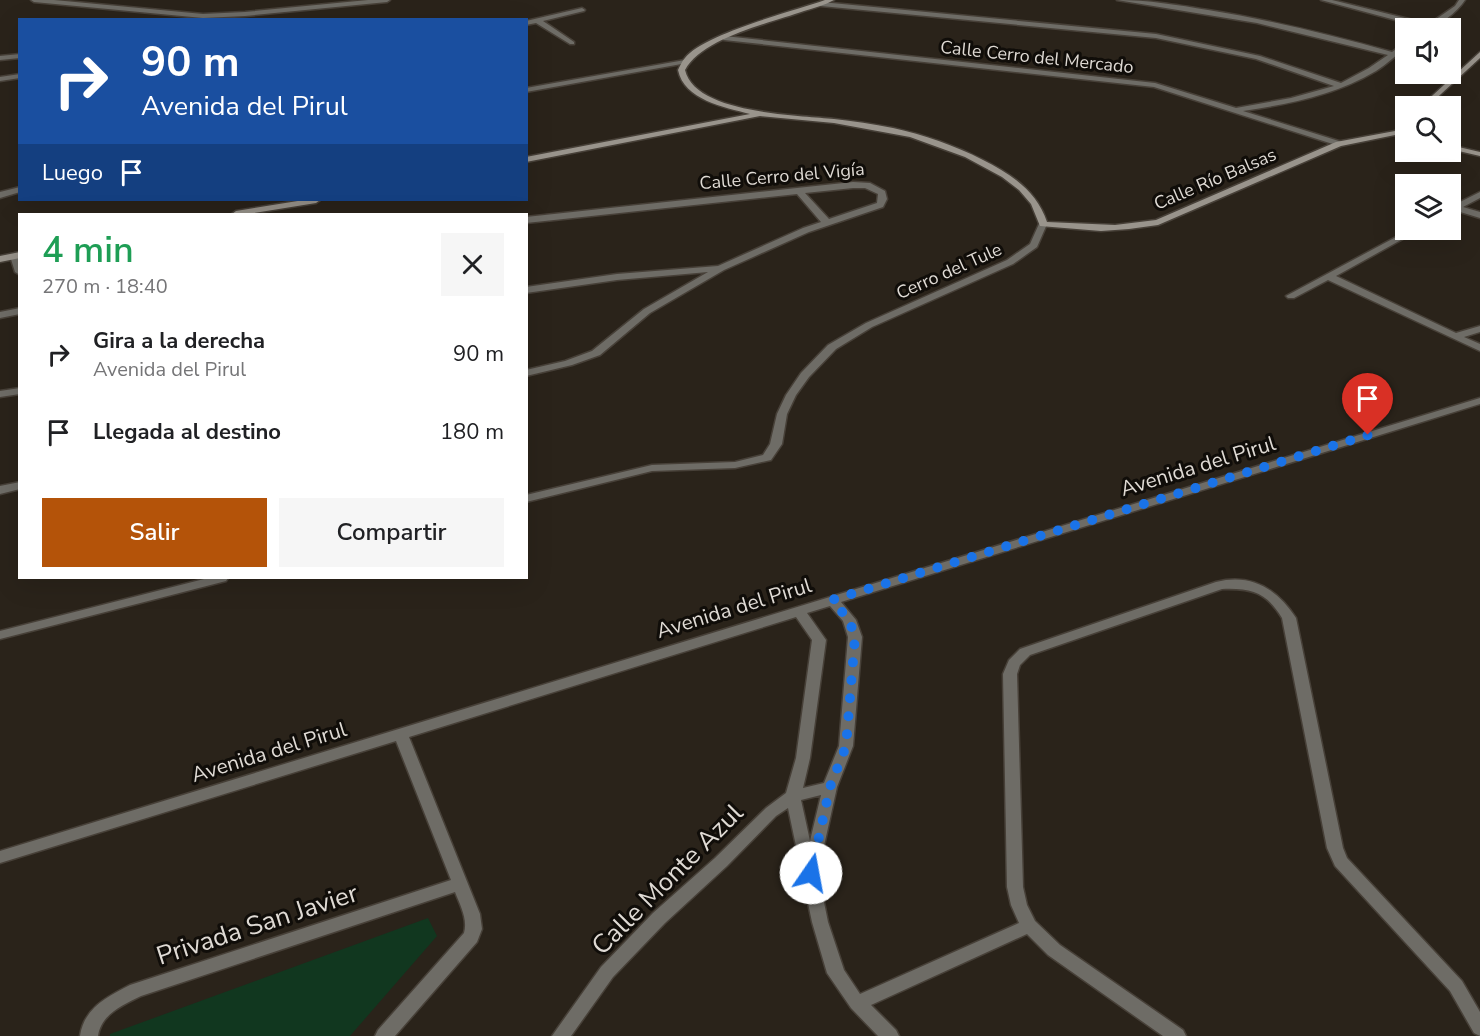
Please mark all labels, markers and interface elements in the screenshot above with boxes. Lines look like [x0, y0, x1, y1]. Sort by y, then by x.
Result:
map controls [1395, 18, 1461, 240]
button: sound [1395, 18, 1461, 84]
text: 90 m [141, 34, 240, 91]
street label: Calle Cerro del Mercado [939, 35, 1135, 79]
icon: right [42, 42, 120, 120]
text: Avenida del Pirul [141, 88, 348, 125]
button: search [1395, 96, 1461, 162]
street label: Calle Río Balsas [1150, 142, 1280, 216]
icon: arrive [115, 156, 148, 189]
street label: Calle Cerro del Vigía [699, 157, 865, 195]
text: Luego [42, 158, 103, 188]
button: layers [1395, 174, 1461, 240]
text: 4 min [42, 226, 134, 275]
button: close [441, 233, 504, 296]
street label: Cerro del Tule [893, 237, 1005, 305]
text: 270 m · 18:40 [42, 273, 168, 300]
text: Gira a la derecha [93, 326, 265, 356]
icon: right [42, 338, 75, 371]
text: 90 m [453, 339, 504, 369]
text: Avenida del Pirul [93, 356, 246, 383]
pin [1342, 373, 1393, 435]
icon: arrive [1351, 382, 1384, 415]
icon: arrive [42, 416, 75, 449]
text: Llegada al destino [93, 417, 281, 447]
text: 180 m [440, 417, 504, 447]
street label: Avenida del Pirul [1117, 429, 1280, 503]
button: Salir [42, 498, 267, 567]
button: Compartir [279, 498, 504, 567]
street label: Avenida del Pirul [653, 571, 816, 645]
street label: Avenida del Pirul [188, 715, 351, 789]
street label: Calle Monte Azul [584, 796, 751, 963]
position arrow [779, 841, 843, 905]
street label: Privada San Javier [152, 875, 363, 974]

